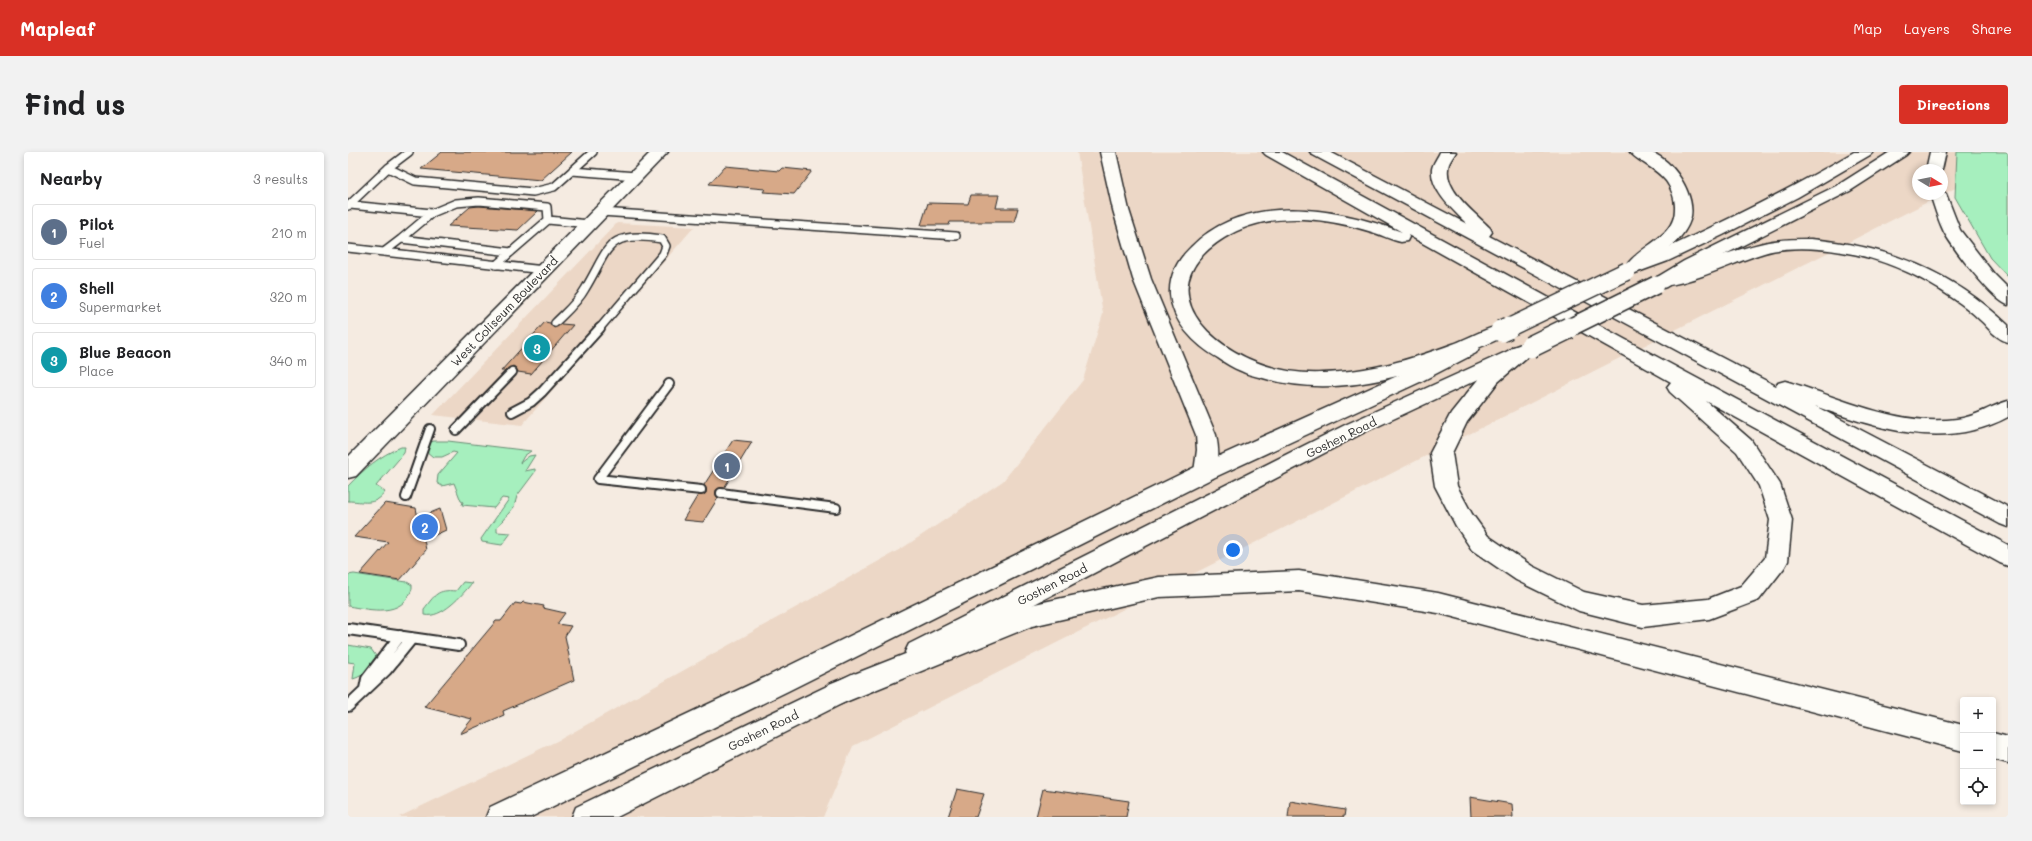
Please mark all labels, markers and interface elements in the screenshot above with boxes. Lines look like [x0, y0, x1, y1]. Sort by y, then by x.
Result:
text: Mapleaf [20, 16, 95, 41]
text: Map [1853, 19, 1882, 38]
text: Layers [1904, 19, 1950, 38]
text: Share [1972, 19, 2012, 38]
button: Directions [1899, 85, 2008, 124]
text: Find us [24, 86, 125, 122]
north arrow [1912, 164, 1948, 200]
text: Nearby [40, 167, 102, 189]
text: 3 results [253, 170, 308, 187]
text: Pilot [79, 214, 114, 234]
text: 1 [51, 224, 57, 241]
text: 210 m [271, 224, 307, 241]
text: Fuel [79, 234, 105, 251]
street label: West Coliseum Boulevard [447, 252, 561, 370]
text: Shell [79, 278, 114, 298]
text: 2 [50, 288, 58, 305]
text: 320 m [270, 288, 307, 305]
text: Supermarket [79, 298, 162, 315]
pin: 3 [524, 333, 550, 363]
text: Blue Beacon [79, 342, 171, 362]
text: 3 [50, 352, 58, 369]
text: 340 m [269, 352, 307, 369]
text: Place [79, 362, 114, 379]
street label: Goshen Road [1303, 413, 1379, 461]
pin: 1 [714, 451, 740, 481]
pin: 2 [412, 512, 438, 542]
your location [1223, 540, 1243, 560]
street label: Goshen Road [1014, 559, 1090, 608]
map controls [1960, 697, 1996, 805]
button: + [1960, 697, 1996, 733]
street label: Goshen Road [725, 706, 801, 754]
button: − [1960, 733, 1996, 769]
button: locate [1960, 769, 1996, 805]

